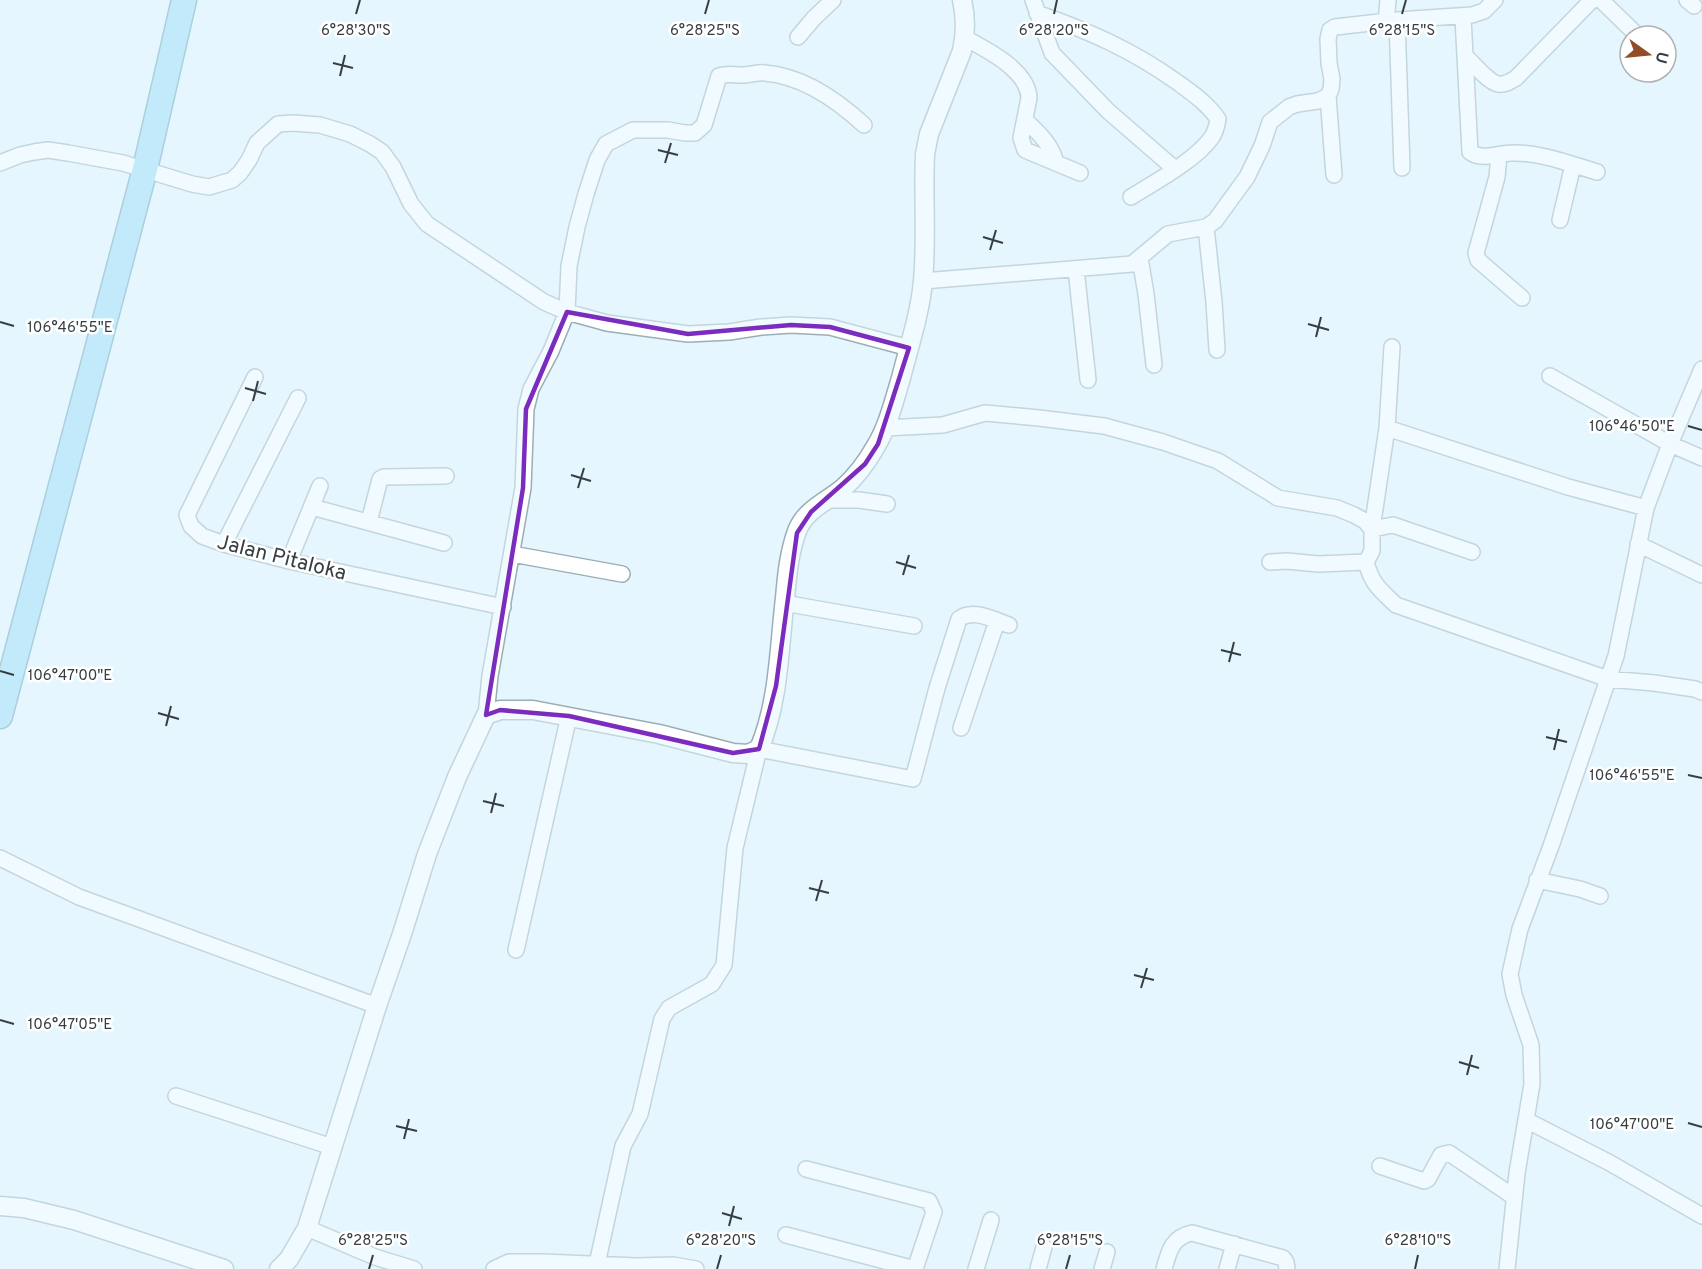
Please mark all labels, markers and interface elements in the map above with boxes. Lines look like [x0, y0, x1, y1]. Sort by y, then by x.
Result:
text: 6°28'30"S [321, 22, 391, 41]
text: 6°28'25"S [670, 22, 740, 41]
text: 6°28'20"S [1019, 22, 1089, 41]
text: 6°28'15"S [1369, 22, 1435, 41]
north arrow [1618, 24, 1678, 84]
text: U [1649, 49, 1672, 65]
text: 106°46'55"E [27, 319, 113, 338]
text: 106°46'50"E [1589, 418, 1675, 437]
street label: Jalan Pitaloka [214, 529, 349, 588]
text: 106°47'00"E [28, 667, 112, 686]
text: 106°46'55"E [1589, 767, 1675, 786]
text: 106°47'05"E [28, 1016, 112, 1035]
text: 106°47'00"E [1590, 1116, 1674, 1135]
text: 6°28'25"S [338, 1232, 408, 1251]
text: 6°28'20"S [686, 1232, 756, 1251]
text: 6°28'15"S [1037, 1232, 1103, 1251]
text: 6°28'10"S [1385, 1232, 1451, 1251]

